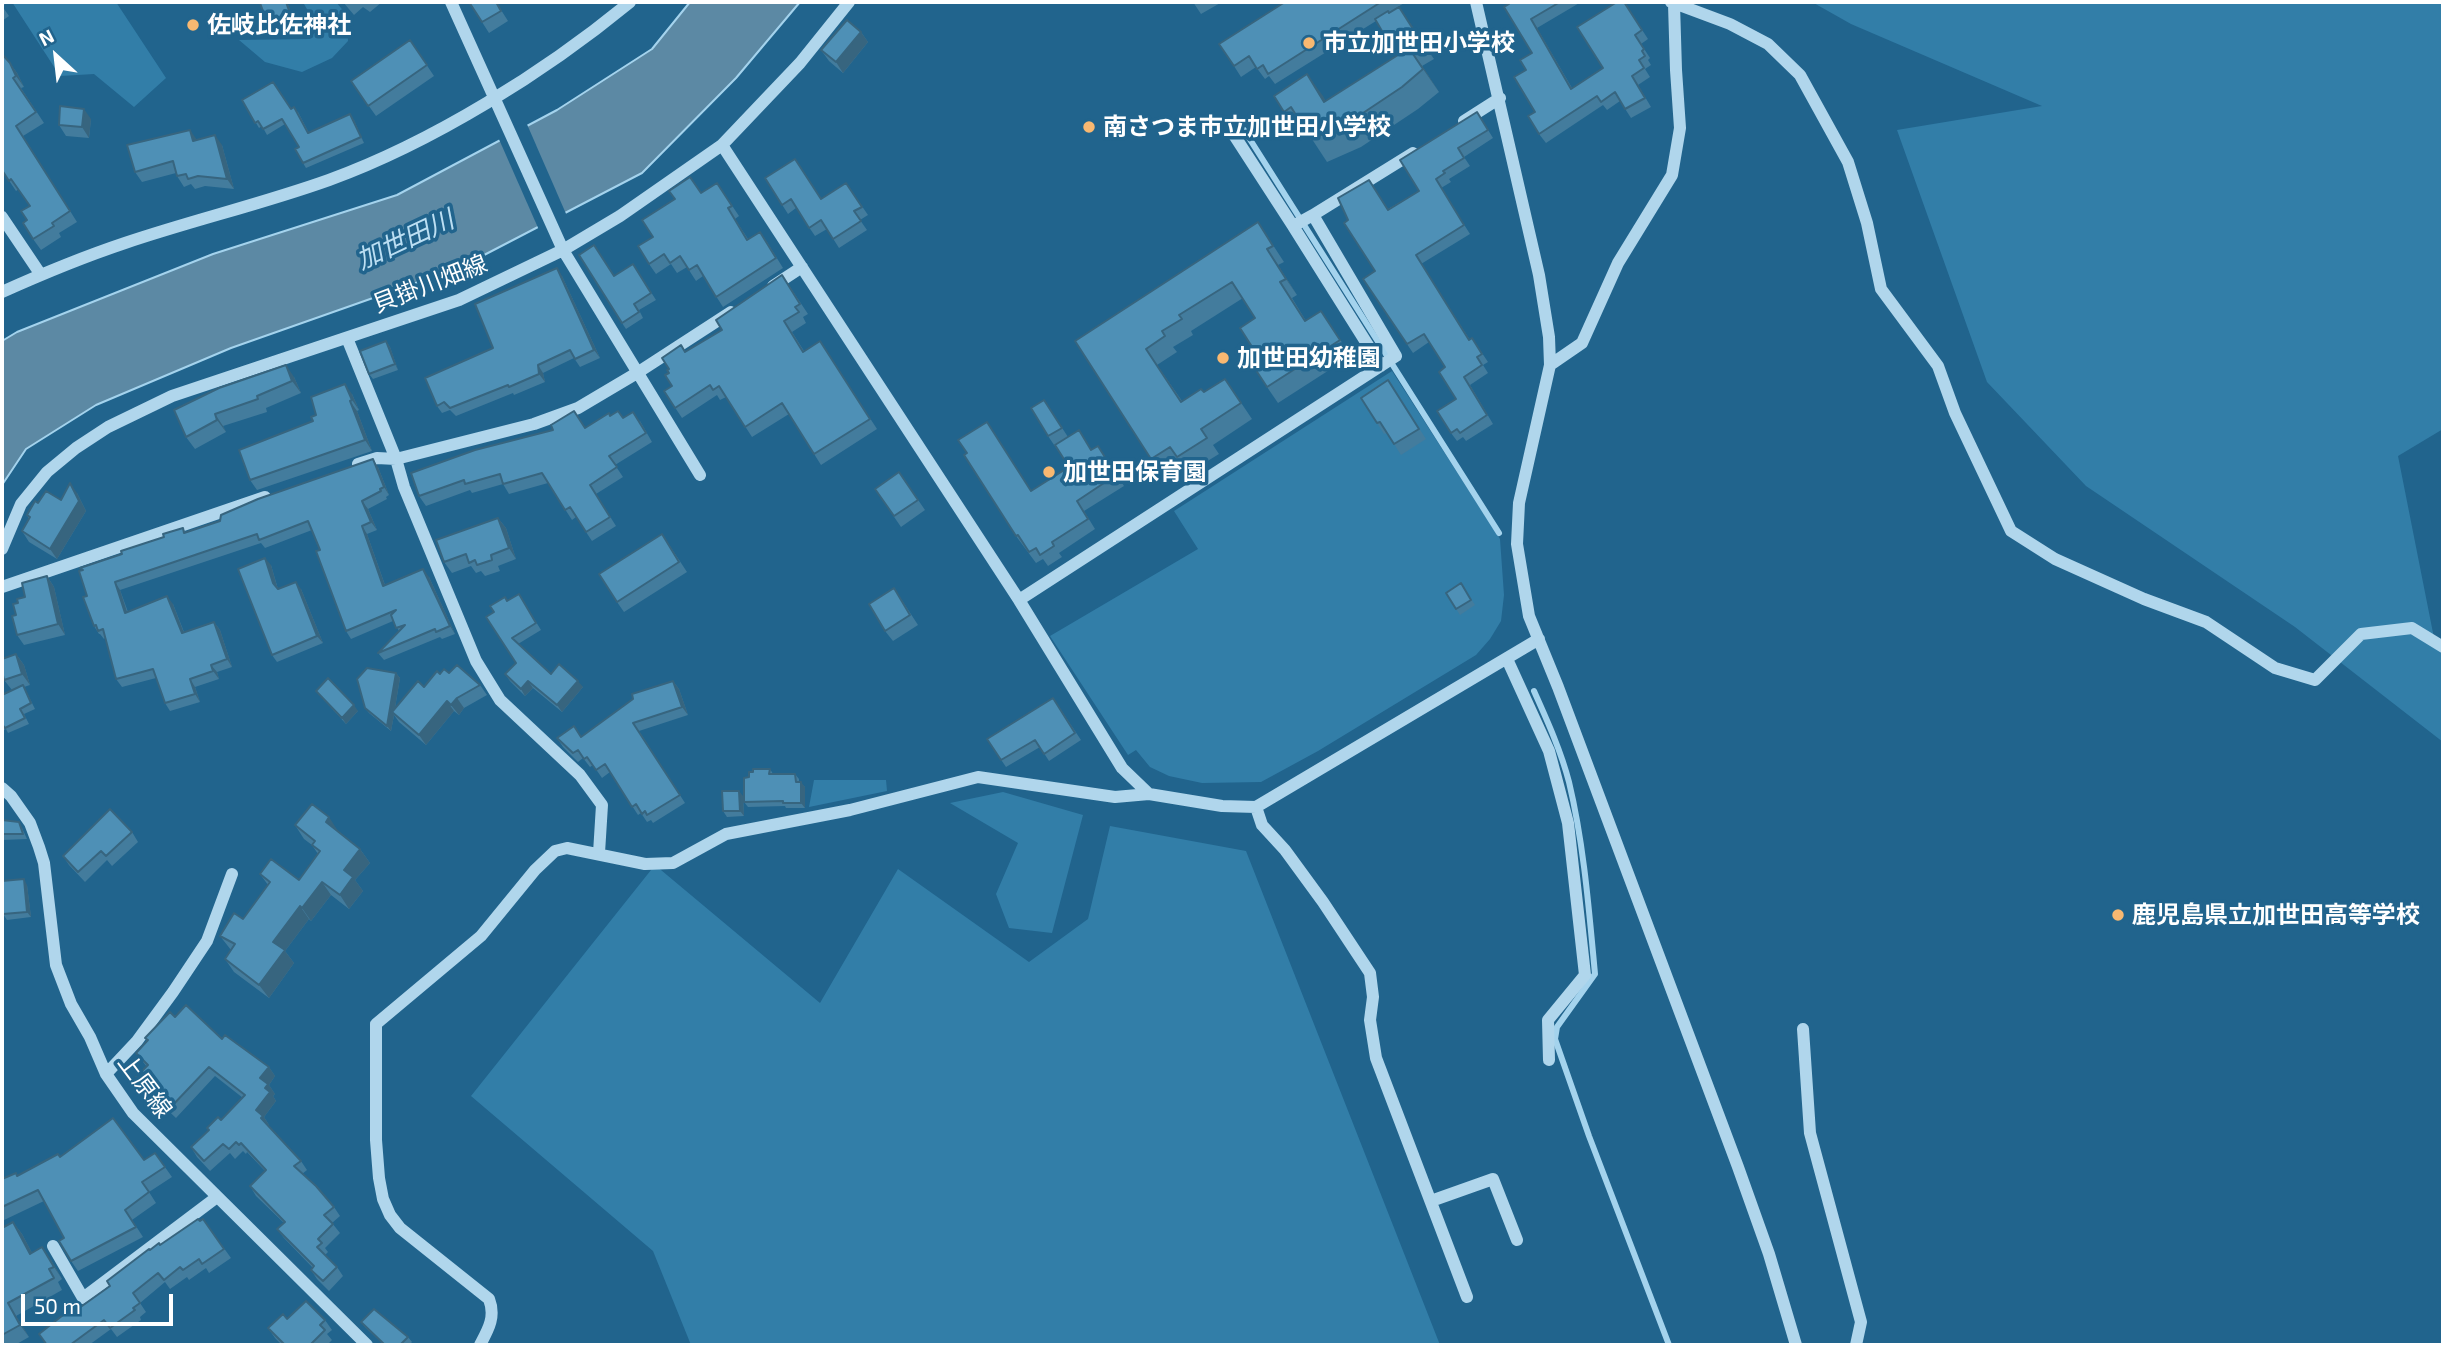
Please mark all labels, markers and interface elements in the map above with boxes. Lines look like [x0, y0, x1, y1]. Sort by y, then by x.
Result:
place label: 佐岐比佐神社 [207, 11, 351, 39]
marker: 佐岐比佐神社 [185, 17, 201, 33]
north arrow [21, 21, 91, 91]
text: N [35, 23, 58, 50]
place label: 市立加世田小学校 [1323, 29, 1515, 57]
marker: 市立加世田小学校 [1301, 35, 1317, 51]
place label: 南さつま市立加世田小学校 [1103, 113, 1391, 141]
marker: 南さつま市立加世田小学校 [1081, 119, 1097, 135]
water label: 加世田川 [351, 204, 459, 276]
street label: 貝掛川畑線 [369, 249, 491, 319]
place label: 加世田幼稚園 [1237, 344, 1381, 372]
marker: 加世田幼稚園 [1215, 350, 1231, 366]
place label: 加世田保育園 [1063, 458, 1207, 486]
marker: 加世田保育園 [1041, 464, 1057, 480]
place label: 鹿児島県立加世田高等学校 [2132, 901, 2420, 929]
marker: 鹿児島県立加世田高等学校 [2110, 907, 2126, 923]
street label: 上原線 [112, 1049, 178, 1123]
scale bar [24, 1280, 177, 1324]
text: 50 m [34, 1293, 81, 1318]

